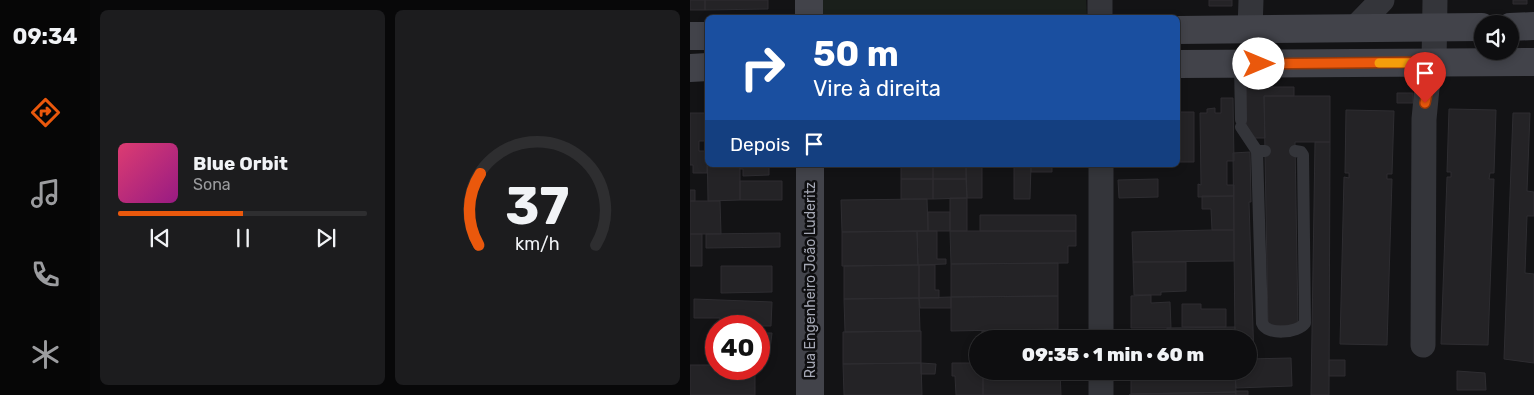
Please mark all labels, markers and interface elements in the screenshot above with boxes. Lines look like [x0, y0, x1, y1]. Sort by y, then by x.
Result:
map controls [1474, 15, 1519, 60]
button: sound [1474, 15, 1519, 60]
text: 09:34 [12, 23, 78, 50]
text: 50 m [813, 33, 899, 75]
icon: right [730, 35, 795, 100]
position arrow [1232, 37, 1284, 89]
pin [1404, 52, 1446, 103]
icon: arrive [1411, 59, 1439, 87]
text: Vire à direita [813, 75, 941, 102]
icon: directions [28, 95, 63, 130]
icon: arrive [800, 130, 828, 158]
text: Depois [730, 133, 790, 156]
text: Blue Orbit [193, 152, 288, 175]
text: Sona [193, 175, 231, 194]
text: 37 [505, 175, 570, 237]
icon: music [28, 176, 63, 211]
street label: Rua Engenheiro João Luderitz [802, 182, 819, 378]
icon: previous [146, 224, 174, 252]
icon: pause [229, 224, 257, 252]
icon: next [312, 224, 340, 252]
text: km/h [515, 233, 560, 254]
icon: phone [28, 257, 63, 292]
speed limit sign: 40 [705, 315, 770, 380]
icon: climate [28, 337, 63, 372]
text: 09:35 · 1 min · 60 m [1022, 343, 1204, 366]

